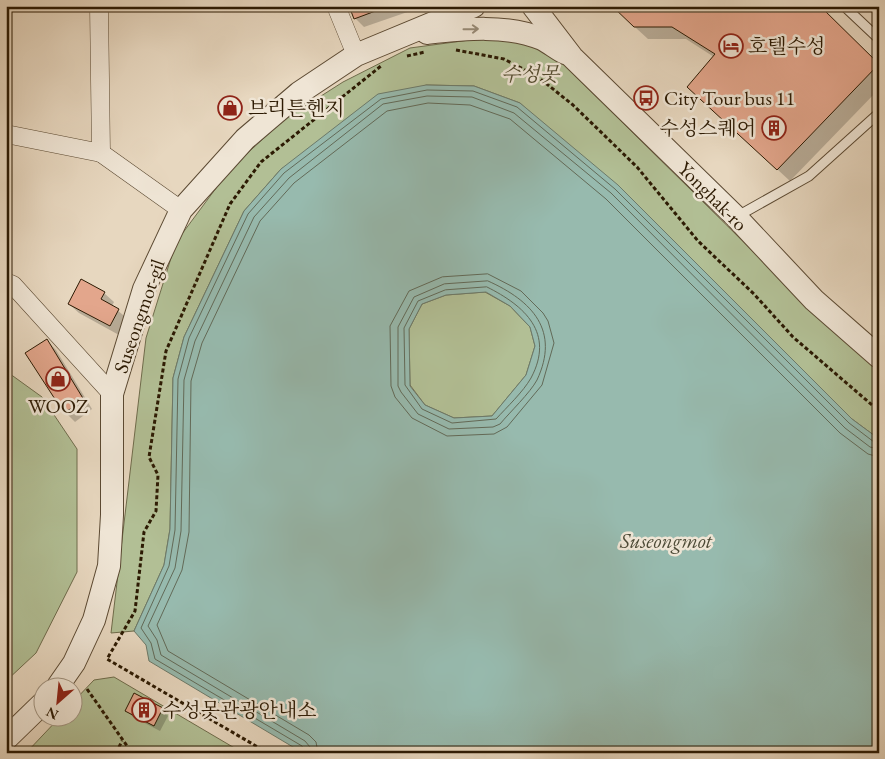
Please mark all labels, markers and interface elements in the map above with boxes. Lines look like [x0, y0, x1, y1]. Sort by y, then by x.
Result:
one-way arrow [463, 25, 479, 34]
hotel icon: 호텔수성 [718, 33, 744, 59]
place label: 호텔수성 [748, 33, 825, 59]
park label: 수성못 [501, 61, 561, 87]
bus stop icon: City Tour bus 11 [633, 85, 659, 111]
place label: City Tour bus 11 [664, 85, 795, 111]
shop icon: 브리튼헨지 [217, 95, 243, 121]
place label: 브리튼헨지 [248, 95, 345, 121]
place label: 수성스퀘어 [659, 115, 756, 141]
building icon: 수성스퀘어 [761, 115, 787, 141]
street label: Yonghak-ro [673, 156, 754, 237]
street label: Suseongmot-gil [107, 255, 171, 376]
shop icon: WOOZ [45, 366, 71, 392]
place label: WOOZ [28, 393, 88, 419]
water label: Suseongmot [619, 527, 713, 554]
north arrow [32, 676, 82, 726]
building icon: 수성못관광안내소 [131, 697, 157, 723]
place label: 수성못관광안내소 [162, 697, 317, 723]
text: N [42, 703, 61, 724]

